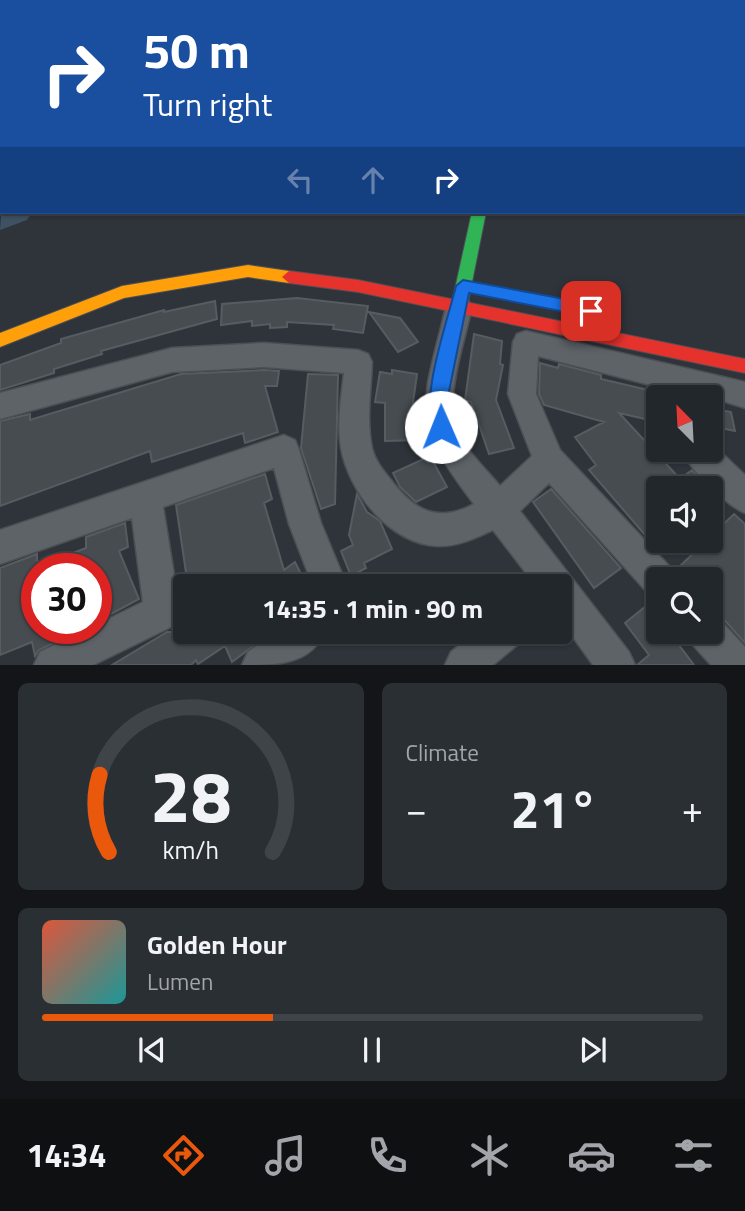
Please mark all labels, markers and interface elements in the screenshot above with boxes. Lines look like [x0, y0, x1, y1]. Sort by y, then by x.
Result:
text: 50 m [143, 12, 250, 87]
icon: right [28, 28, 119, 119]
text: Turn right [143, 80, 272, 128]
icon: left [281, 161, 319, 199]
icon: ahead [354, 161, 392, 199]
icon: right [427, 161, 465, 199]
pin [561, 281, 621, 341]
icon: arrive [572, 292, 610, 330]
north arrow [646, 385, 723, 462]
map controls [646, 385, 723, 644]
position arrow [404, 390, 478, 464]
button: sound [646, 476, 723, 553]
speed limit sign: 30 [21, 553, 112, 644]
button: search [646, 567, 723, 644]
text: 14:35 · 1 min · 90 m [262, 589, 483, 628]
text: Climate [406, 735, 479, 770]
text: 28 [150, 741, 232, 851]
text: 21° [511, 769, 598, 848]
text: − [406, 780, 427, 838]
text: + [682, 780, 703, 838]
text: km/h [162, 831, 219, 869]
text: Golden Hour [147, 925, 287, 964]
text: Lumen [147, 964, 213, 999]
icon: previous [133, 1031, 171, 1069]
icon: pause [353, 1031, 391, 1069]
icon: next [574, 1031, 612, 1069]
text: 14:34 [27, 1131, 106, 1179]
icon: directions [159, 1131, 208, 1180]
icon: music [261, 1131, 310, 1180]
icon: phone [363, 1131, 412, 1180]
icon: climate [465, 1131, 514, 1180]
icon: car [567, 1131, 616, 1180]
icon: filters [669, 1131, 718, 1180]

